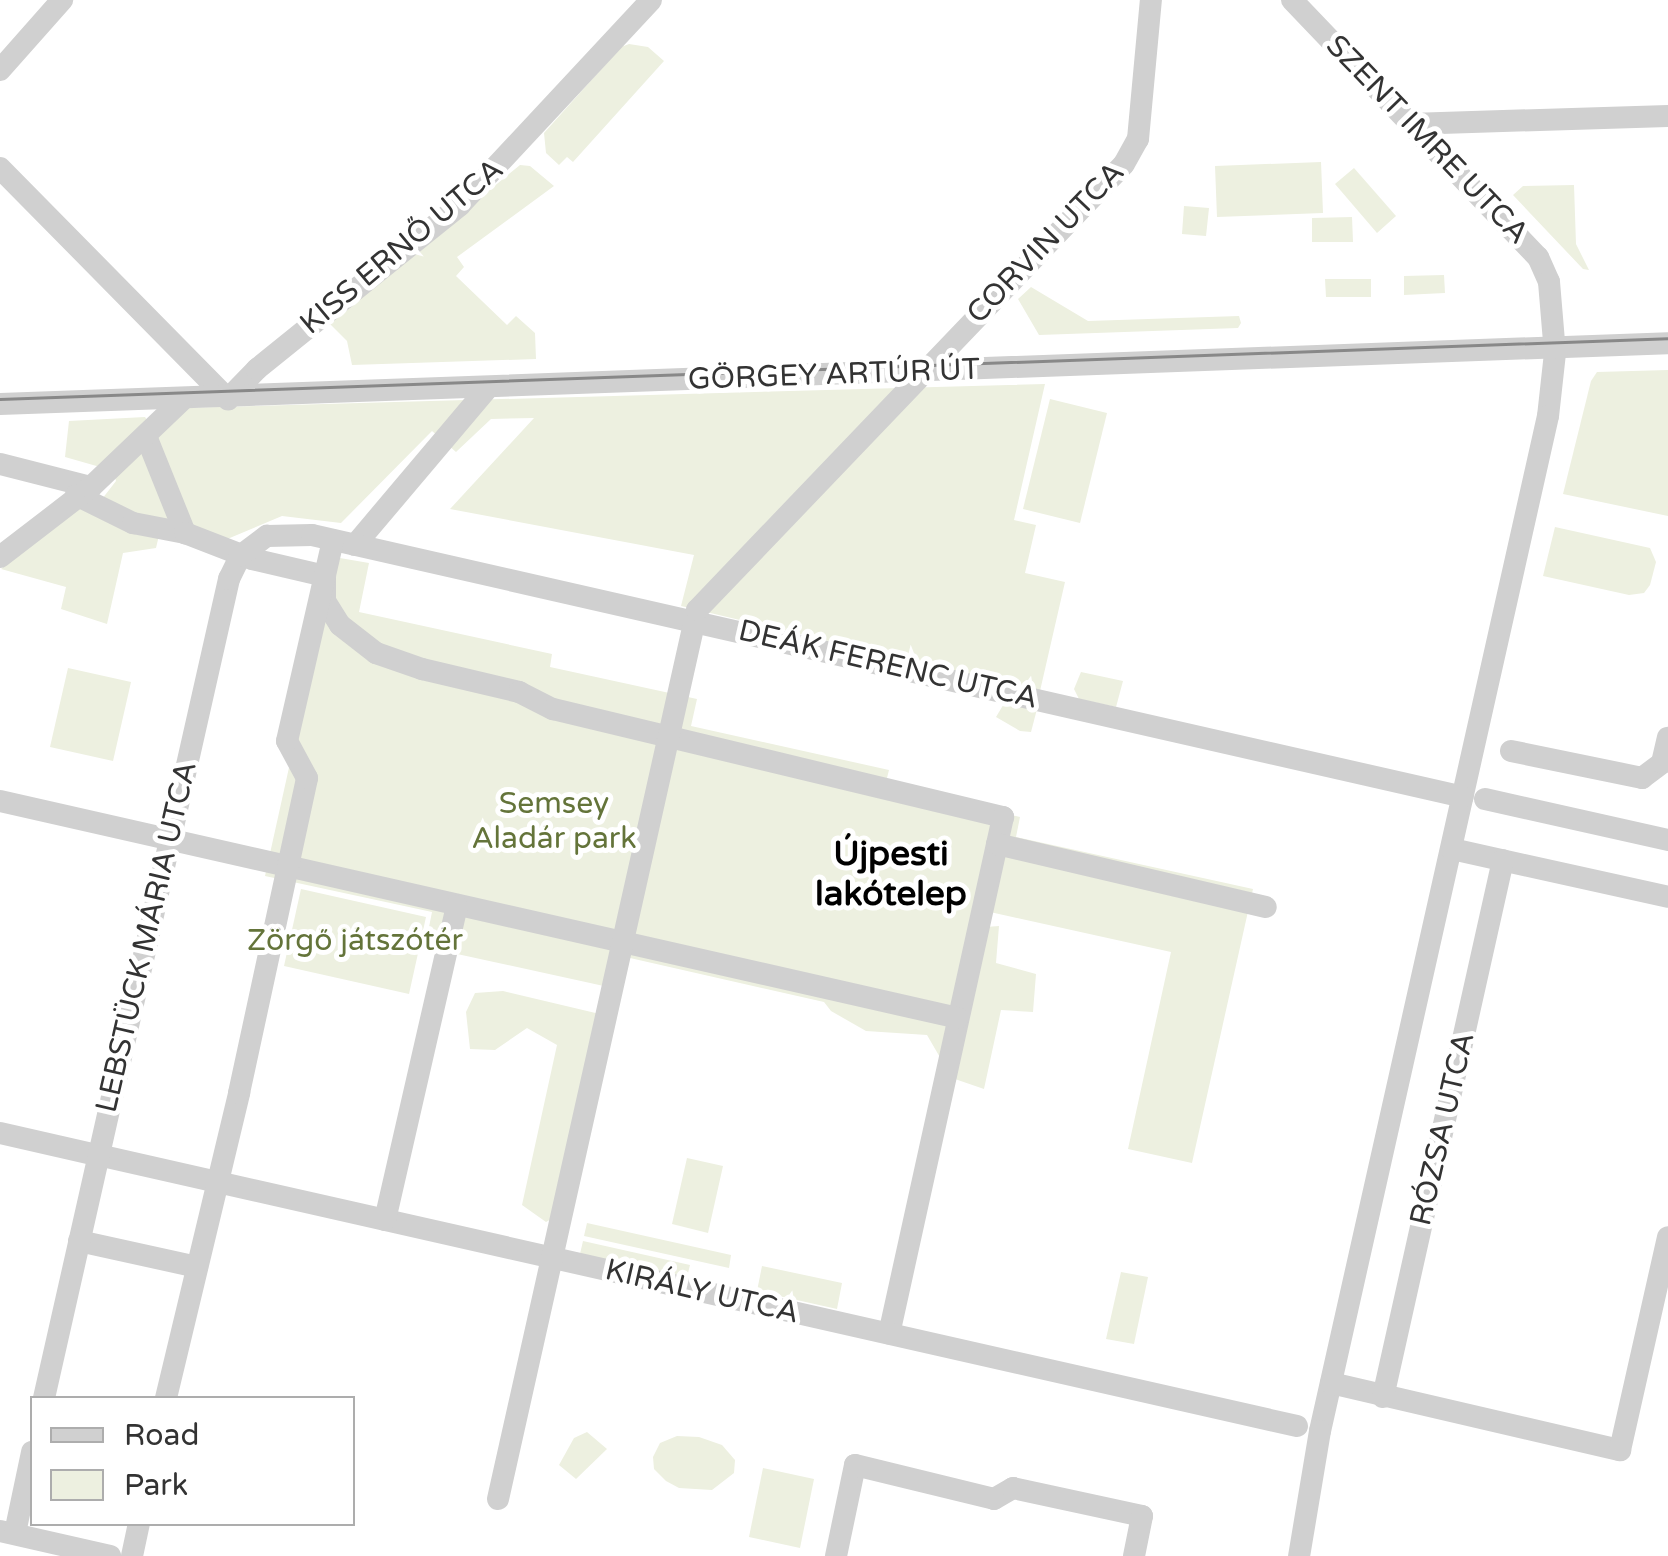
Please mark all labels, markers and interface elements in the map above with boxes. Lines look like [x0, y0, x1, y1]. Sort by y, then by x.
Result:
street label: SZENT IMRE UTCA [1318, 28, 1536, 252]
street label: KISS ERNŐ UTCA [293, 152, 511, 342]
street label: CORVIN UTCA [960, 155, 1132, 331]
street label: GÖRGEY ARTÚR ÚT [687, 352, 981, 398]
street label: DEÁK FERENC UTCA [735, 613, 1041, 717]
street label: LEBSTÜCK MÁRIA UTCA [89, 758, 205, 1116]
park label: Semsey Aladár park [471, 786, 637, 856]
district label: Újpesti lakótelep [815, 833, 967, 915]
park label: Zörgő játszótér [247, 923, 463, 959]
street label: RÓZSA UTCA [1403, 1029, 1483, 1229]
street label: KIRÁLY UTCA [602, 1252, 802, 1332]
legend [30, 1396, 355, 1526]
text: Road [124, 1417, 199, 1454]
text: Park [124, 1467, 188, 1504]

